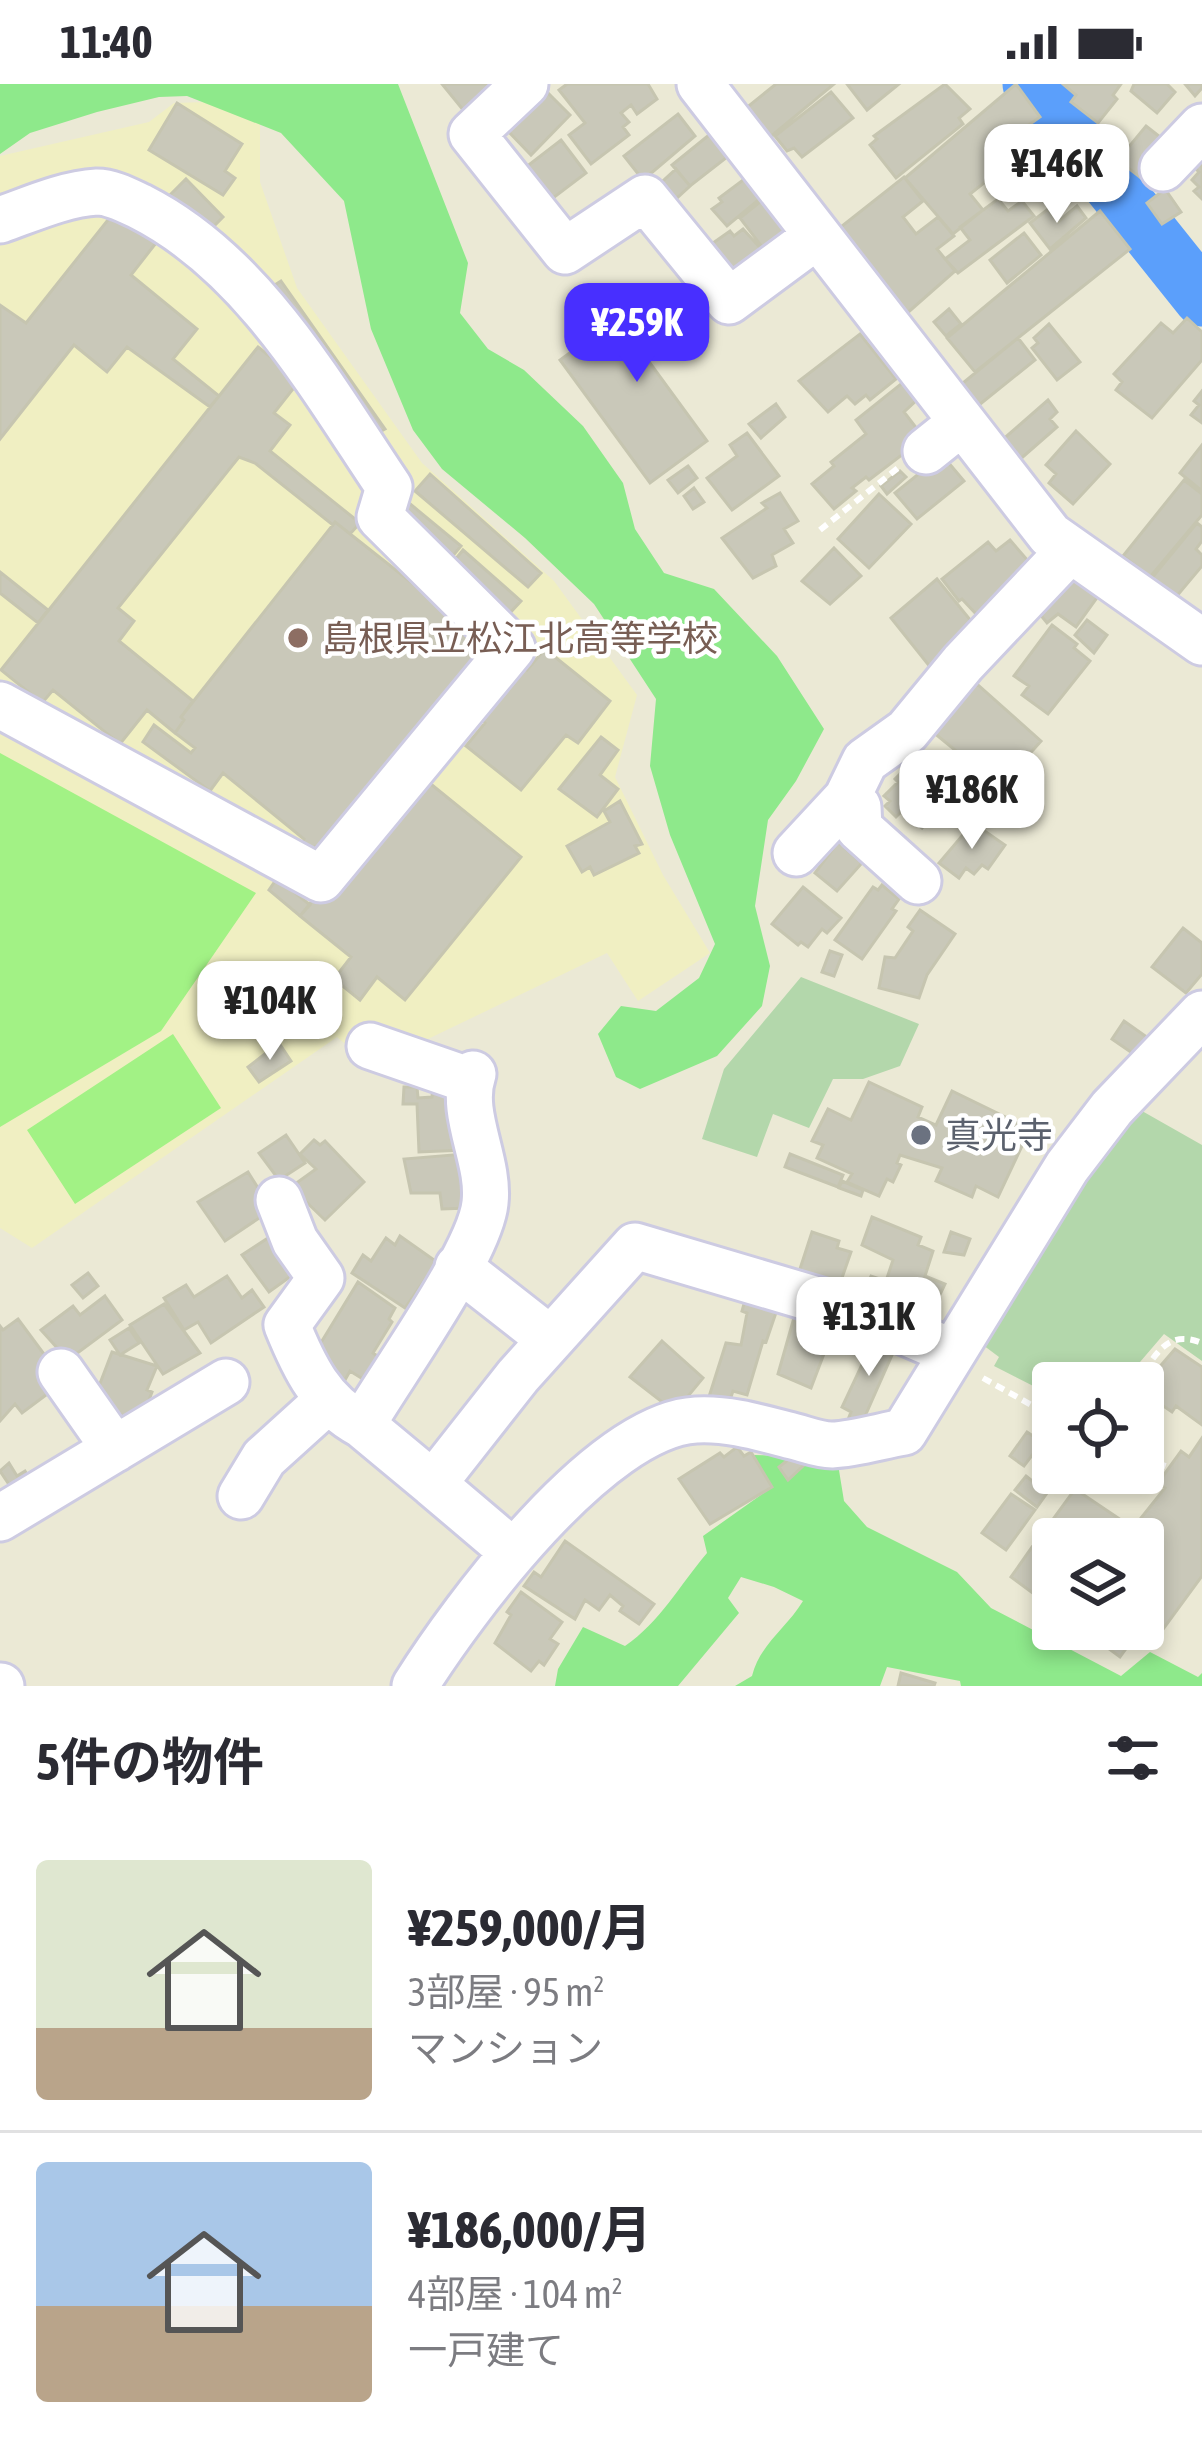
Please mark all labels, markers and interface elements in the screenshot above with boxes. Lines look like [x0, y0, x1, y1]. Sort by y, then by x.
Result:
text: 11:40 [60, 16, 153, 68]
pin: ¥146K [973, 124, 1141, 226]
text: ¥146K [1011, 141, 1103, 185]
pin: ¥259K [553, 283, 721, 385]
text: ¥259K [591, 300, 683, 344]
place label: 島根県立松江北高等学校 [322, 617, 718, 659]
marker: 島根県立松江北高等学校 [285, 625, 311, 651]
pin: ¥186K [888, 750, 1056, 852]
text: ¥186K [926, 767, 1018, 811]
pin: ¥104K [186, 961, 354, 1063]
text: ¥104K [224, 978, 316, 1022]
place label: 真光寺 [945, 1114, 1053, 1156]
marker: 真光寺 [908, 1122, 934, 1148]
pin: ¥131K [785, 1277, 953, 1379]
text: ¥131K [823, 1294, 915, 1338]
map controls [1032, 1362, 1164, 1650]
button: locate [1032, 1362, 1164, 1494]
button: layers [1032, 1518, 1164, 1650]
icon: filters [1100, 1725, 1166, 1791]
text: 5件の物件 [36, 1732, 264, 1791]
text: ¥259,000/月 [408, 1898, 652, 1957]
icon: home [132, 1908, 276, 2052]
text: 3部屋 · 95 m² [408, 1970, 604, 2014]
text: マンション [408, 2026, 603, 2070]
text: ¥186,000/月 [408, 2200, 652, 2259]
icon: home [132, 2210, 276, 2354]
text: 4部屋 · 104 m² [408, 2272, 623, 2316]
text: 一戸建て [408, 2328, 564, 2372]

